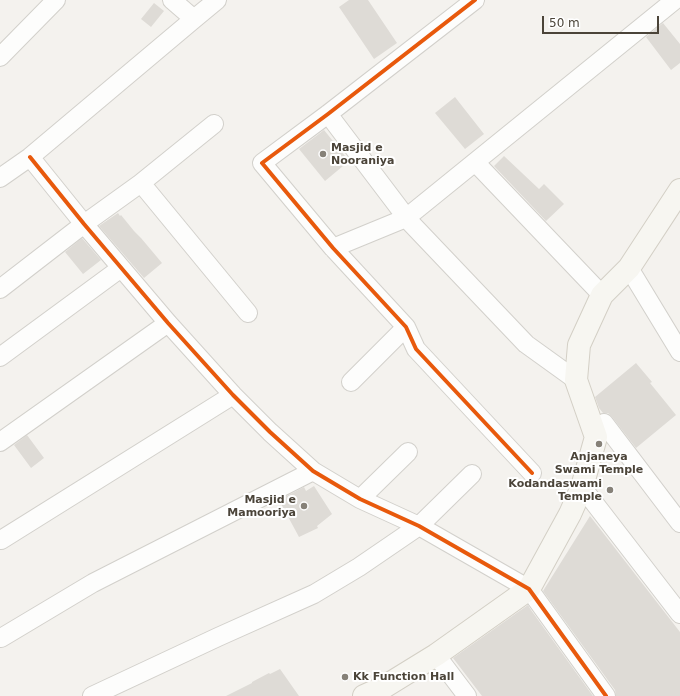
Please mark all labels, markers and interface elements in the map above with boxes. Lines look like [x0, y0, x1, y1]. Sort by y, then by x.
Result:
scale bar [544, 8, 661, 34]
text: 50 m [549, 16, 580, 30]
place label: Masjid e Nooraniya [331, 141, 394, 167]
marker: Masjid e Nooraniya [318, 149, 328, 159]
marker: Anjaneya Swami Temple [594, 439, 604, 449]
place label: Anjaneya Swami Temple [555, 450, 643, 476]
place label: Kodandaswami Temple [508, 477, 602, 503]
marker: Kodandaswami Temple [605, 485, 615, 495]
place label: Masjid e Mamooriya [227, 493, 296, 519]
marker: Masjid e Mamooriya [299, 501, 309, 511]
place label: Kk Function Hall [353, 670, 454, 684]
marker: Kk Function Hall [340, 672, 350, 682]

